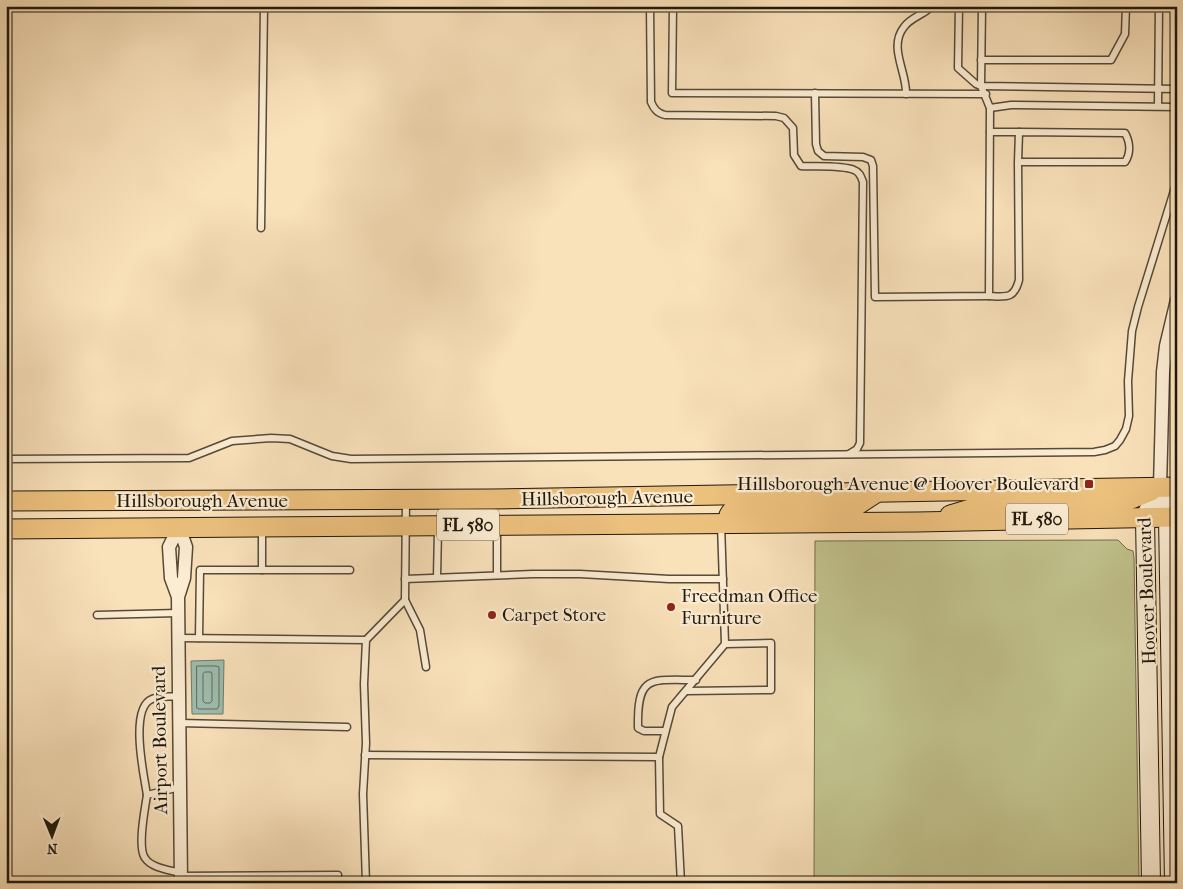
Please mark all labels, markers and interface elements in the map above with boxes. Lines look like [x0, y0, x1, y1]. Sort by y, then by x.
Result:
place label: Hillsborough Avenue @ Hoover Boulevard [737, 473, 1080, 495]
marker: Hillsborough Avenue @ Hoover Boulevard [1083, 478, 1095, 490]
street label: Hillsborough Avenue [521, 486, 693, 510]
street label: Hillsborough Avenue [116, 490, 288, 512]
road number: FL 580 [1006, 504, 1068, 534]
road number: FL 580 [437, 510, 499, 540]
street label: Hoover Boulevard [1133, 516, 1161, 665]
place label: Freedman Office Furniture [681, 585, 817, 629]
marker: Freedman Office Furniture [665, 601, 677, 613]
place label: Carpet Store [502, 604, 606, 626]
marker: Carpet Store [486, 609, 498, 621]
street label: Airport Boulevard [148, 665, 172, 815]
north arrow [28, 812, 78, 862]
text: N [46, 840, 58, 857]

